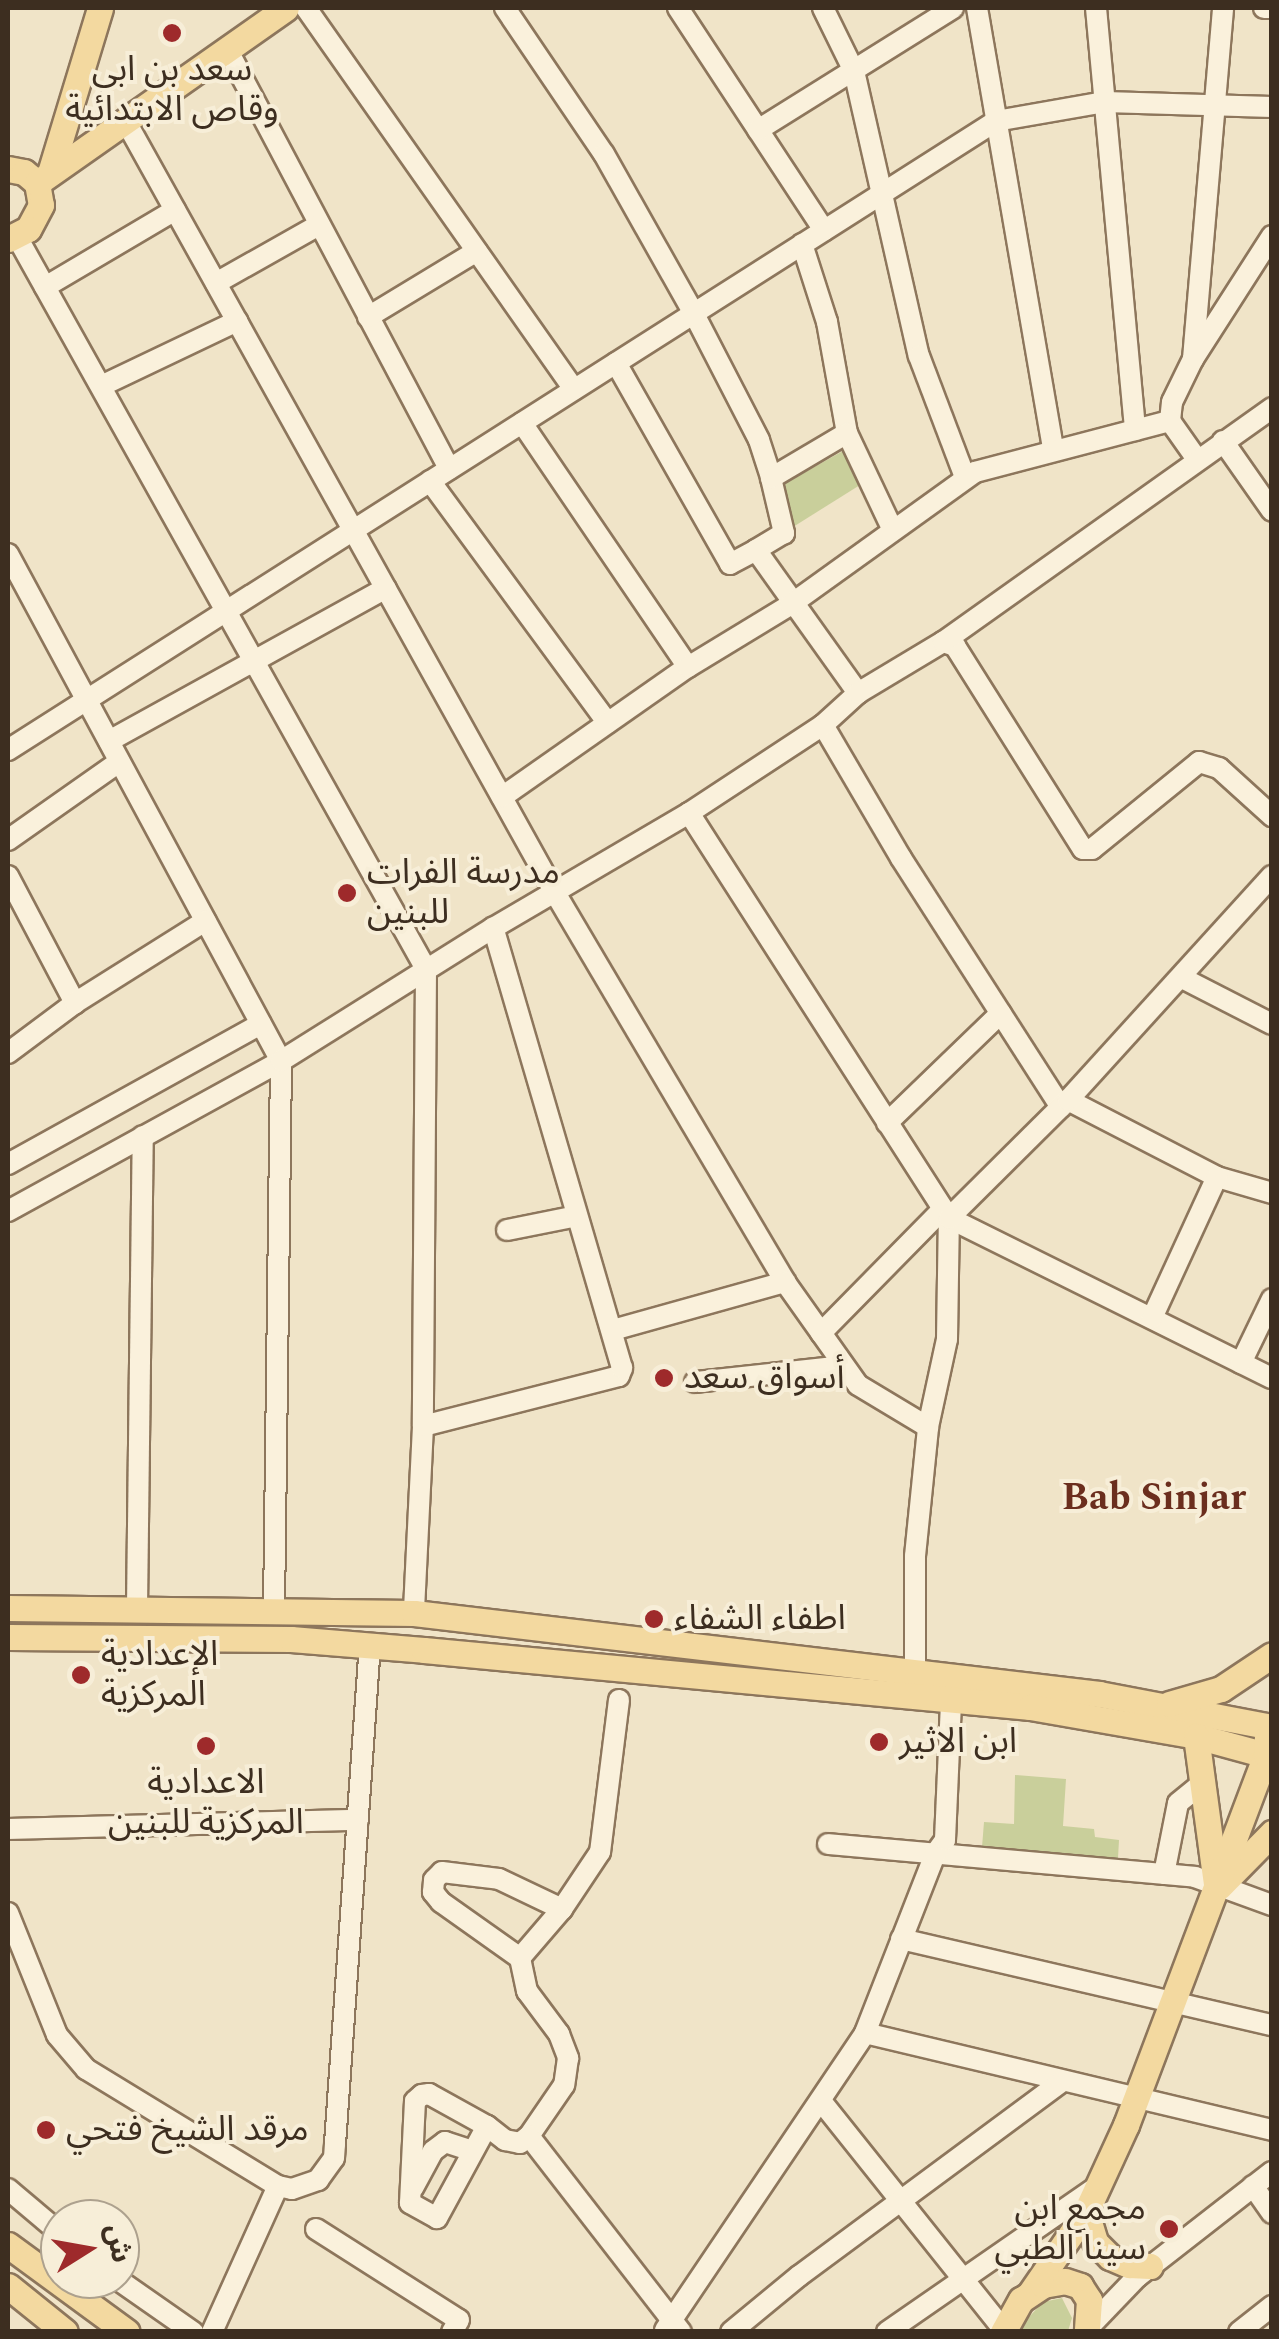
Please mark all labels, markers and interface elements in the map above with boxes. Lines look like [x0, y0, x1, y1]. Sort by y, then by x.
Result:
marker: سعد بن ابي وقاص الابتدائية [161, 22, 183, 44]
place label: سعد بن ابي وقاص الابتدائية [65, 49, 279, 131]
place label: مدرسة الفرات للبنين [367, 852, 560, 934]
marker: مدرسة الفرات للبنين [336, 882, 358, 904]
place label: أسواق سعد [684, 1357, 845, 1399]
marker: أسواق سعد [653, 1367, 675, 1389]
district label: Bab Sinjar [1062, 1476, 1246, 1522]
place label: اطفاء الشفاء [674, 1598, 846, 1640]
marker: اطفاء الشفاء [643, 1608, 665, 1630]
place label: الإعدادية المركزية [101, 1634, 218, 1716]
marker: الإعدادية المركزية [70, 1664, 92, 1686]
place label: ابن الاثير [899, 1721, 1017, 1763]
marker: ابن الاثير [868, 1731, 890, 1753]
marker: الاعدادية المركزية للبنين [195, 1735, 217, 1757]
place label: الاعدادية المركزية للبنين [108, 1762, 304, 1844]
place label: مرقد الشيخ فتحي [66, 2109, 309, 2151]
marker: مرقد الشيخ فتحي [35, 2119, 57, 2141]
place label: مجمع ابن سينا الطبي [995, 2188, 1146, 2270]
north arrow [40, 2199, 140, 2299]
marker: مجمع ابن سينا الطبي [1156, 2216, 1182, 2242]
text: ش [93, 2221, 143, 2266]

